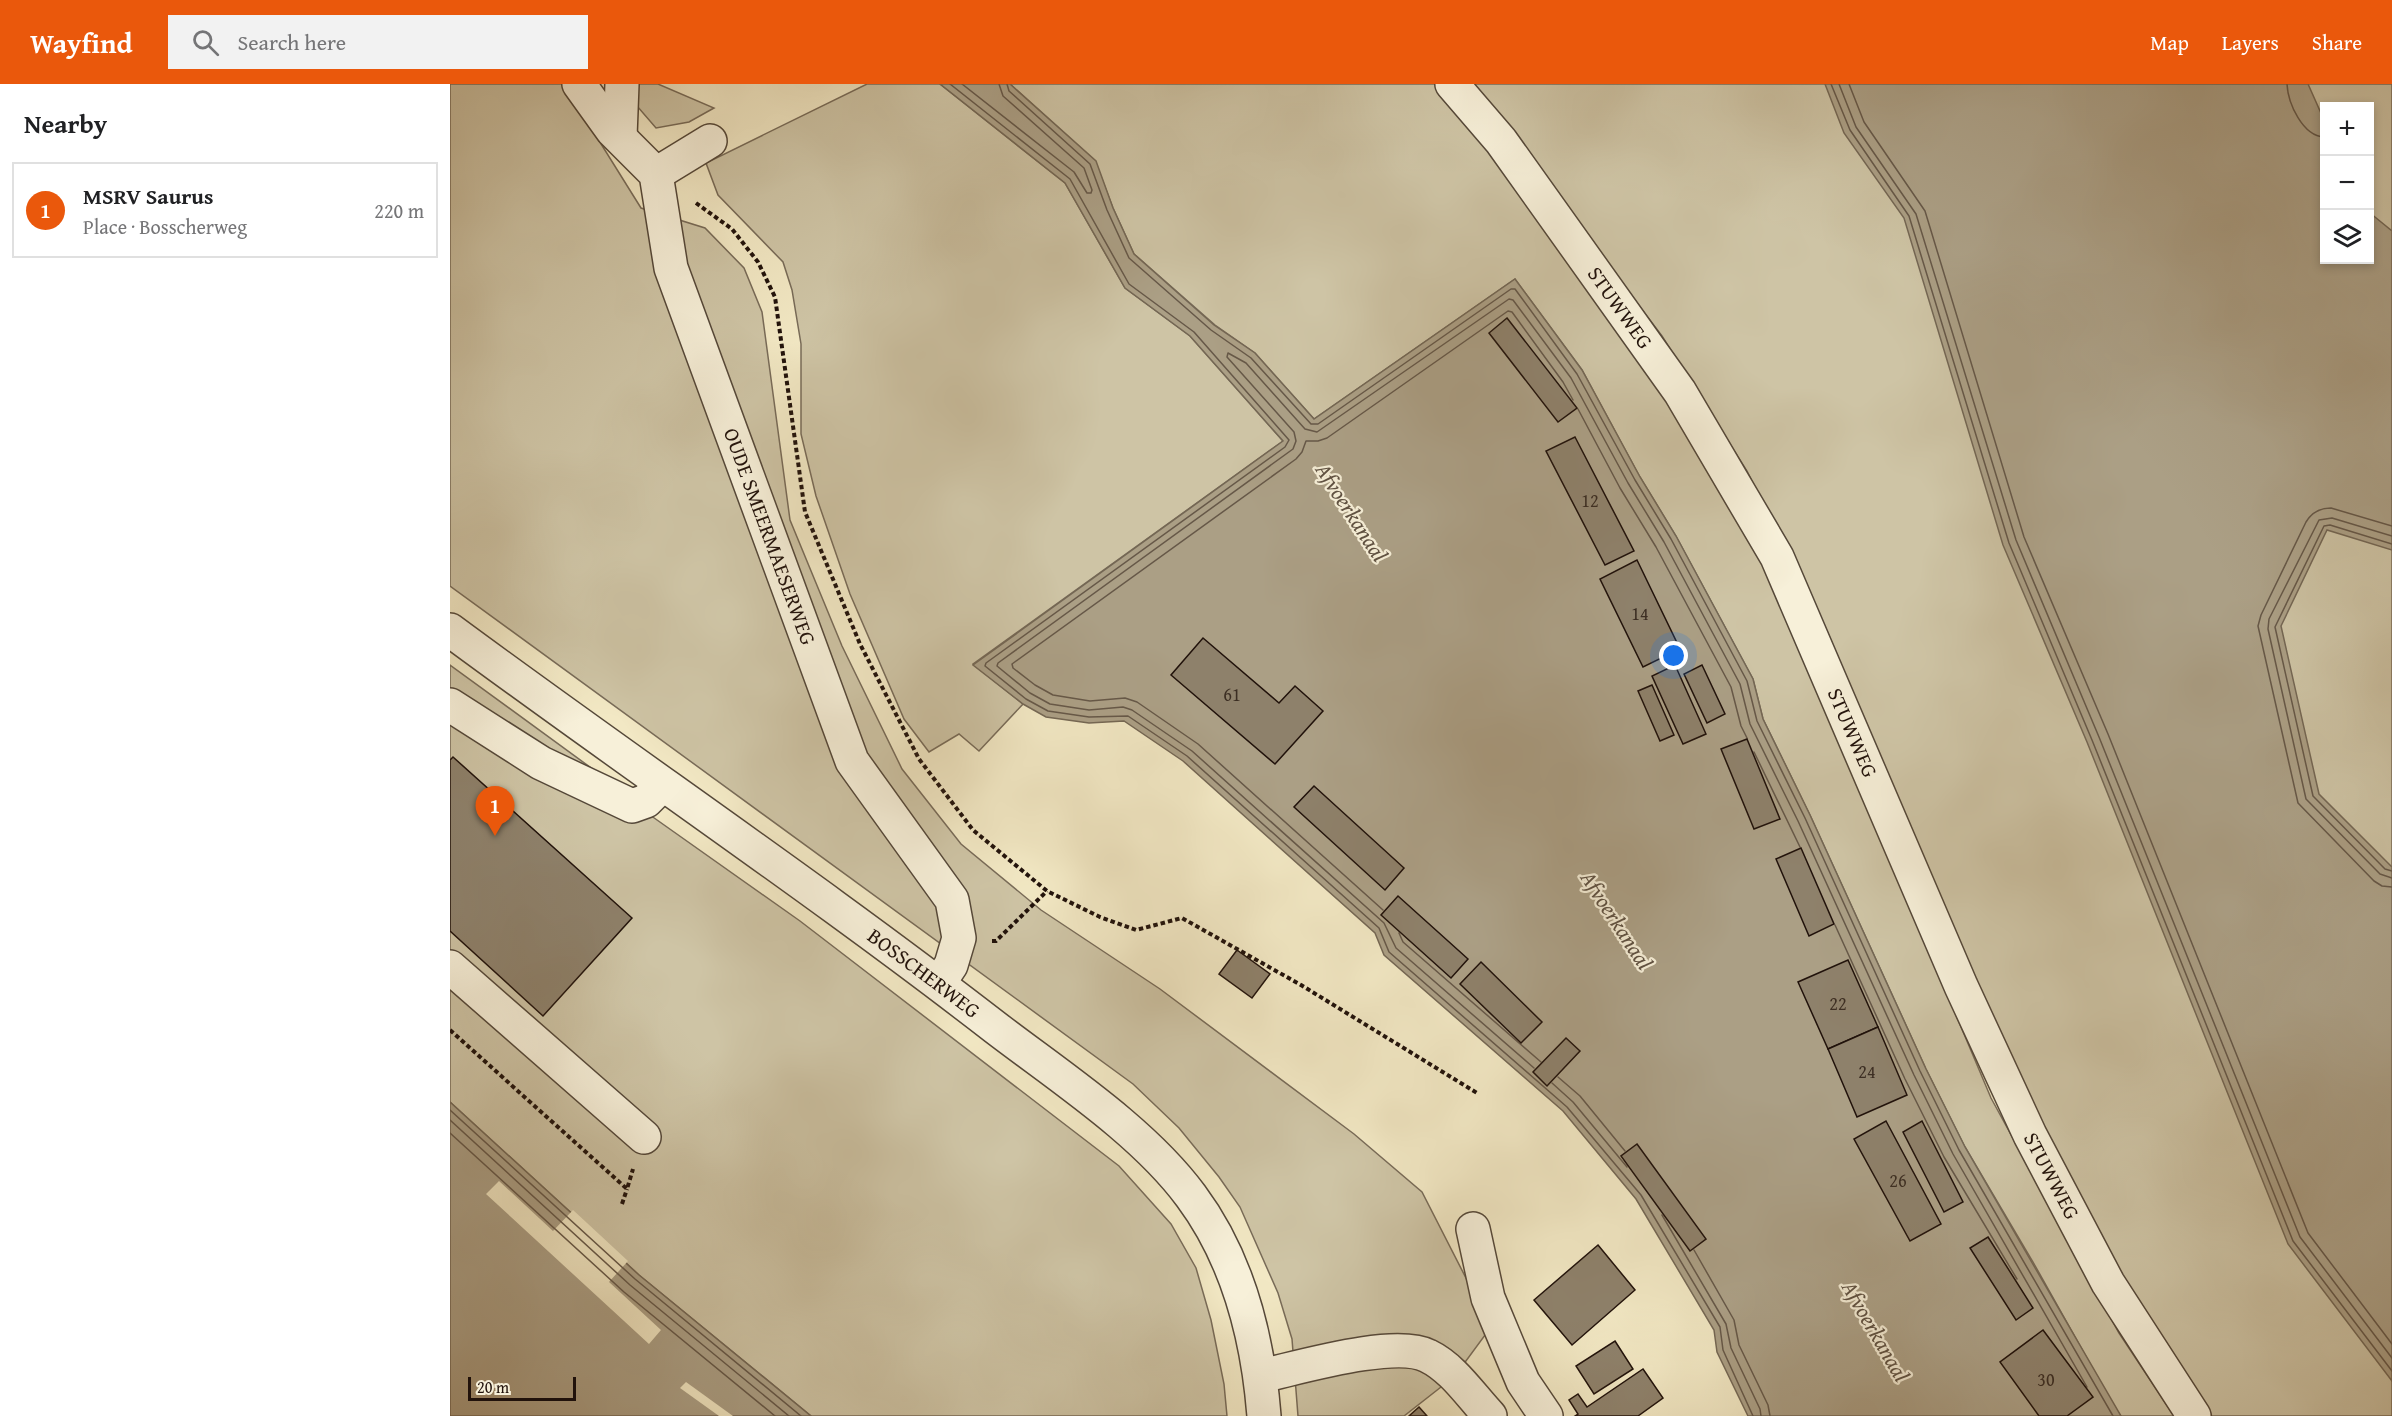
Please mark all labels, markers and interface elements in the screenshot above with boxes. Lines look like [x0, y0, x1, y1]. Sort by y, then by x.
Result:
search box [168, 15, 588, 69]
text: Wayfind [30, 22, 132, 63]
icon: search [189, 26, 222, 59]
text: Search here [237, 26, 346, 58]
text: Map [2150, 27, 2189, 58]
text: Layers [2222, 27, 2279, 58]
text: Share [2312, 27, 2362, 58]
map controls [2320, 102, 2374, 264]
button: + [2320, 102, 2374, 156]
text: Nearby [24, 104, 107, 143]
button: − [2320, 156, 2374, 210]
text: MSRV Saurus [83, 180, 213, 212]
text: 1 [40, 196, 51, 225]
text: 220 m [374, 196, 424, 225]
button: layers [2320, 210, 2374, 264]
text: Place · Bosscherweg [83, 212, 247, 241]
street label: STUWWEG [1580, 260, 1660, 355]
street label: OUDE SMEERMAESERWEG [716, 423, 824, 649]
water label: Afvoerkanaal [1308, 455, 1396, 568]
house number: 12 [1581, 487, 1599, 514]
house number: 14 [1631, 600, 1649, 627]
your location [1659, 641, 1688, 670]
house number: 61 [1223, 681, 1241, 708]
street label: STUWWEG [1820, 683, 1886, 782]
pin: 1 [476, 786, 514, 836]
water label: Afvoerkanaal [1573, 863, 1661, 976]
street label: BOSSCHERWEG [861, 920, 987, 1025]
house number: 22 [1829, 990, 1847, 1017]
house number: 24 [1858, 1058, 1876, 1085]
street label: STUWWEG [2016, 1127, 2088, 1225]
house number: 26 [1889, 1167, 1907, 1194]
water label: Afvoerkanaal [1834, 1274, 1918, 1388]
house number: 30 [2037, 1366, 2055, 1393]
scale bar [468, 1374, 576, 1402]
text: 20 m [477, 1375, 509, 1399]

